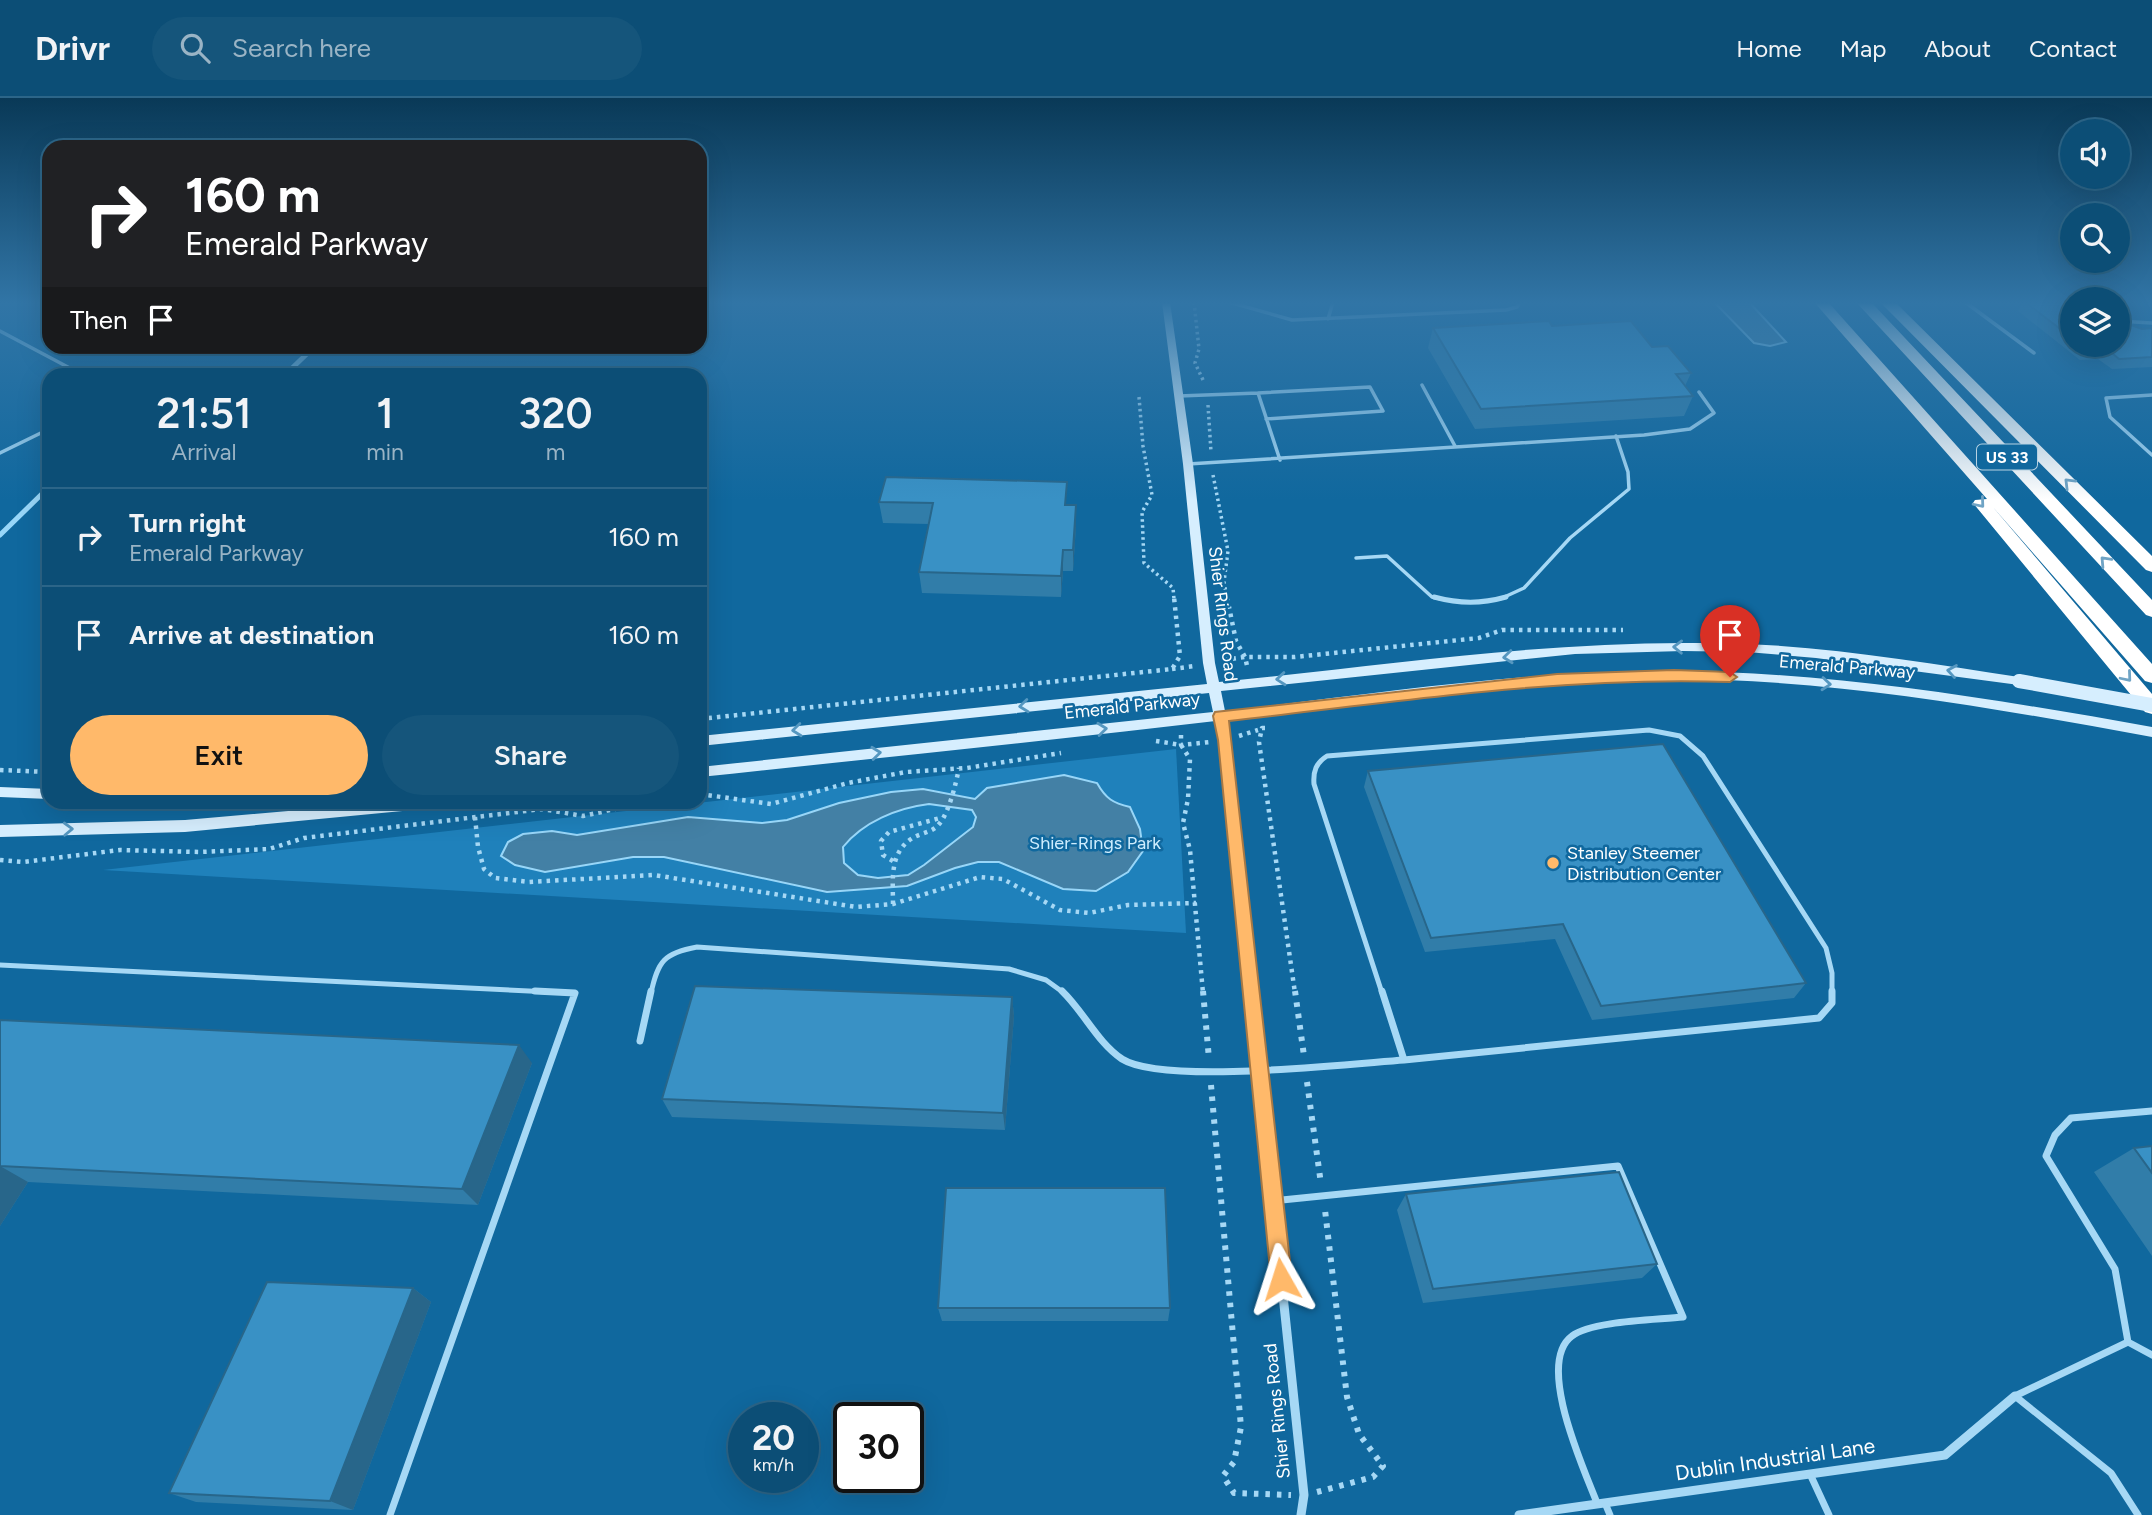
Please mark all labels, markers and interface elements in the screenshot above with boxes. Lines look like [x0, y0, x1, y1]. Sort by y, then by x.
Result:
search box [152, 17, 642, 80]
text: Drivr [35, 29, 110, 68]
icon: search [176, 29, 214, 67]
text: Search here [232, 32, 371, 64]
text: Home [1736, 34, 1802, 63]
text: Map [1840, 34, 1886, 63]
text: About [1924, 34, 1991, 63]
text: Contact [2029, 34, 2117, 63]
map controls [2060, 119, 2130, 357]
button: sound [2060, 119, 2130, 189]
text: 160 m [185, 165, 320, 224]
icon: right [70, 168, 161, 259]
button: search [2060, 203, 2130, 273]
text: Emerald Parkway [185, 225, 428, 263]
button: layers [2060, 287, 2130, 357]
icon: arrive [142, 301, 180, 339]
text: Then [70, 304, 128, 336]
text: 21:51 [156, 388, 252, 439]
text: 1 [376, 388, 394, 439]
text: 320 [518, 388, 593, 439]
text: Arrival [172, 438, 237, 466]
text: min [366, 438, 404, 466]
text: m [546, 438, 565, 466]
road number: US 33 [1977, 444, 2037, 470]
one-way arrow [2064, 479, 2077, 492]
one-way arrow [1972, 495, 1984, 508]
text: Turn right [129, 507, 246, 539]
icon: right [70, 518, 108, 556]
text: 160 m [608, 521, 679, 553]
text: Emerald Parkway [129, 539, 304, 567]
street label: Shier Rings Road [1204, 545, 1242, 683]
one-way arrow [2101, 557, 2114, 570]
pin [1700, 605, 1760, 677]
icon: arrive [70, 616, 108, 654]
icon: arrive [1711, 616, 1749, 654]
text: Arrive at destination [129, 619, 374, 651]
text: 160 m [608, 619, 679, 651]
one-way arrow [1672, 639, 1683, 655]
one-way arrow [1502, 649, 1513, 664]
street label: Emerald Parkway [1778, 650, 1917, 684]
one-way arrow [1946, 664, 1958, 679]
one-way arrow [2119, 669, 2131, 682]
one-way arrow [1275, 672, 1287, 687]
one-way arrow [1820, 676, 1831, 691]
street label: Emerald Parkway [1063, 688, 1202, 724]
one-way arrow [1018, 698, 1029, 713]
button: Exit [70, 715, 368, 795]
button: Share [382, 715, 679, 795]
one-way arrow [792, 722, 803, 737]
one-way arrow [1097, 722, 1108, 737]
one-way arrow [870, 746, 882, 761]
one-way arrow [63, 822, 74, 837]
park label: Shier-Rings Park [1029, 832, 1161, 854]
place label: Stanley Steemer Distribution Center [1567, 842, 1721, 885]
marker: Stanley Steemer Distribution Center [1545, 855, 1561, 871]
position arrow [1244, 1242, 1318, 1316]
street label: Shier Rings Road [1259, 1342, 1295, 1480]
speed limit sign: 30 [833, 1402, 924, 1493]
text: 20 [752, 1417, 795, 1459]
street label: Dublin Industrial Lane [1674, 1433, 1876, 1485]
text: km/h [753, 1454, 794, 1476]

